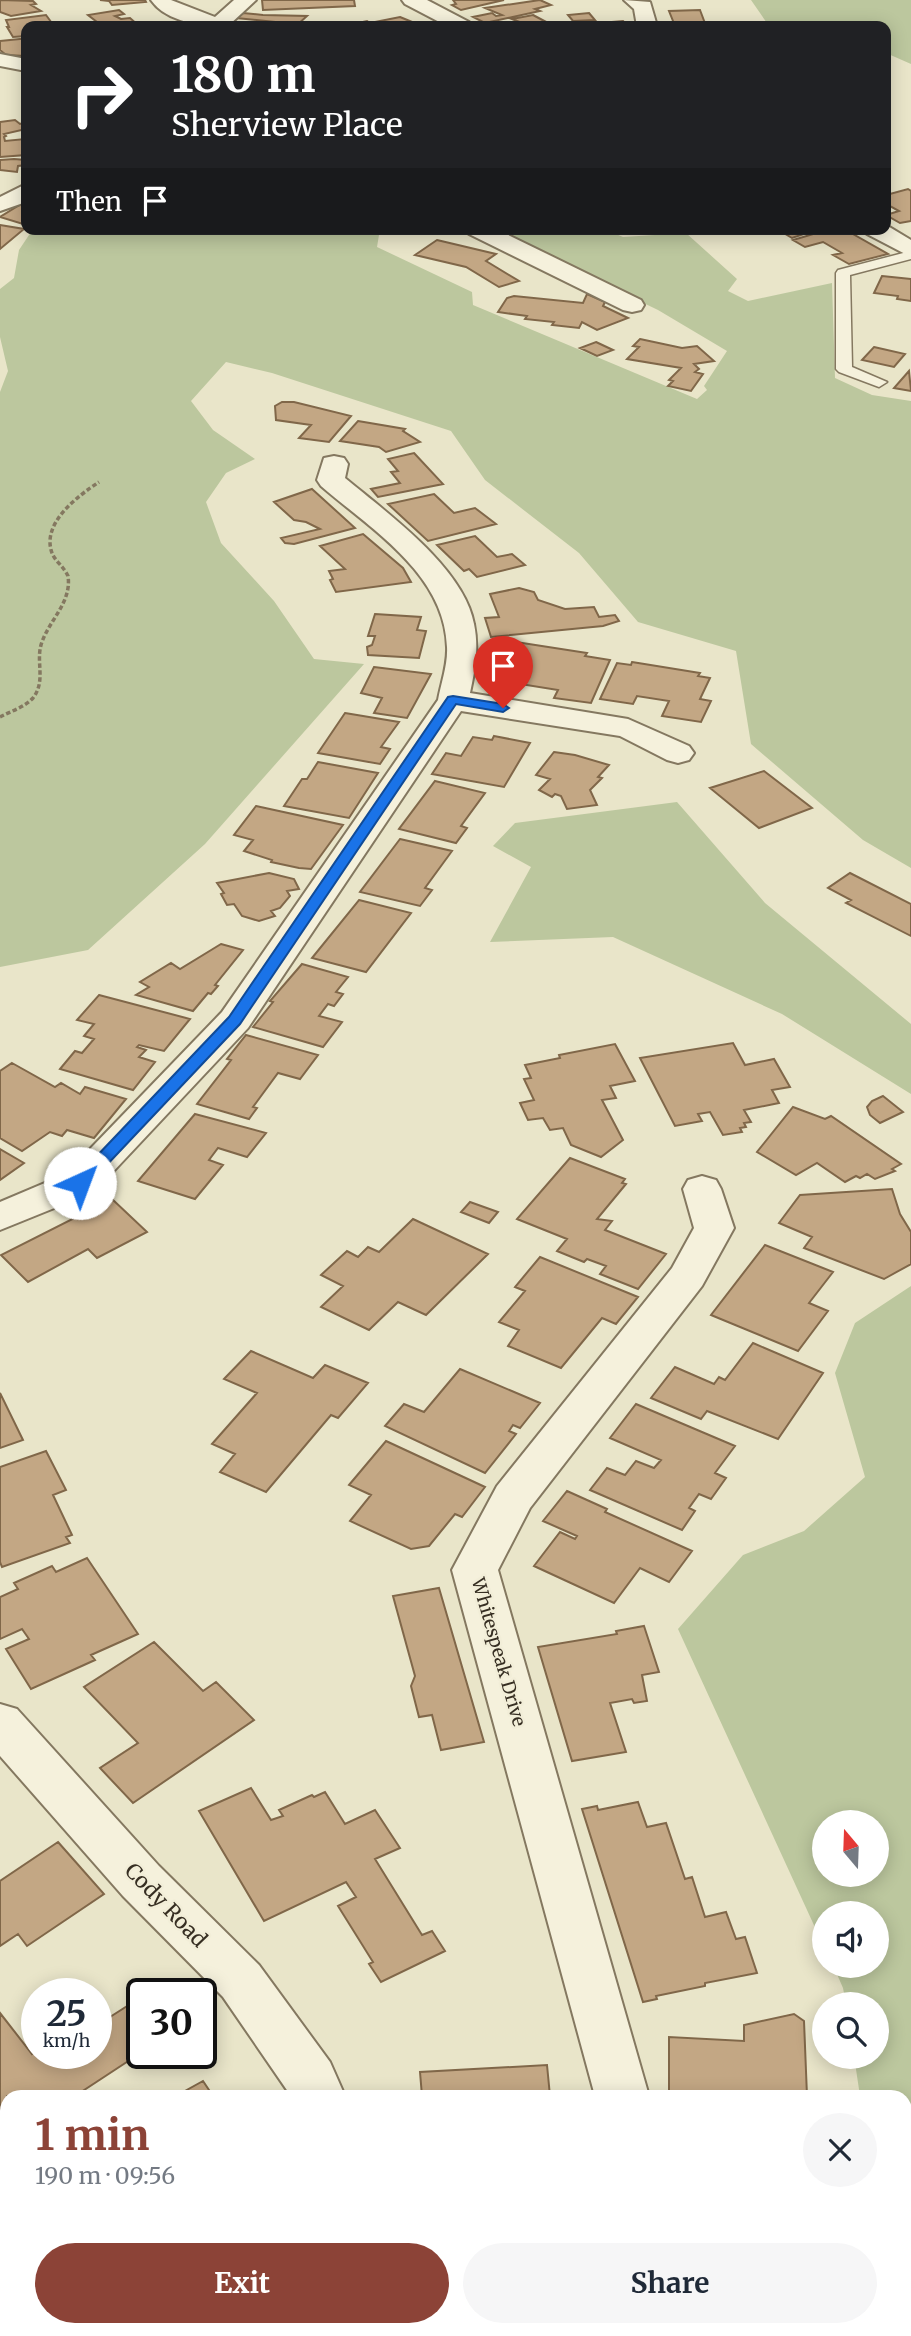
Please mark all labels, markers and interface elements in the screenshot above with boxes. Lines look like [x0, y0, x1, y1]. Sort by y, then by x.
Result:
text: 180 m [171, 44, 316, 105]
icon: right [56, 49, 147, 140]
text: Sherview Place [171, 105, 403, 145]
icon: arrive [136, 182, 174, 220]
text: Then [56, 185, 122, 218]
pin [473, 636, 533, 708]
icon: arrive [484, 647, 522, 685]
position arrow [43, 1146, 117, 1220]
street label: Whitespeak Drive [466, 1574, 531, 1729]
north arrow [812, 1810, 889, 1886]
map controls [812, 1810, 889, 2069]
street label: Cody Road [119, 1857, 213, 1953]
button: sound [812, 1901, 889, 1978]
speed limit sign: 30 [126, 1978, 217, 2069]
text: 25 [46, 1992, 87, 2036]
button: search [812, 1992, 889, 2069]
text: km/h [43, 2029, 90, 2052]
text: 1 min [35, 2109, 149, 2161]
button: close [803, 2113, 877, 2187]
text: 190 m · 09:56 [35, 2161, 175, 2190]
button: Exit [35, 2243, 449, 2323]
button: Share [463, 2243, 877, 2323]

